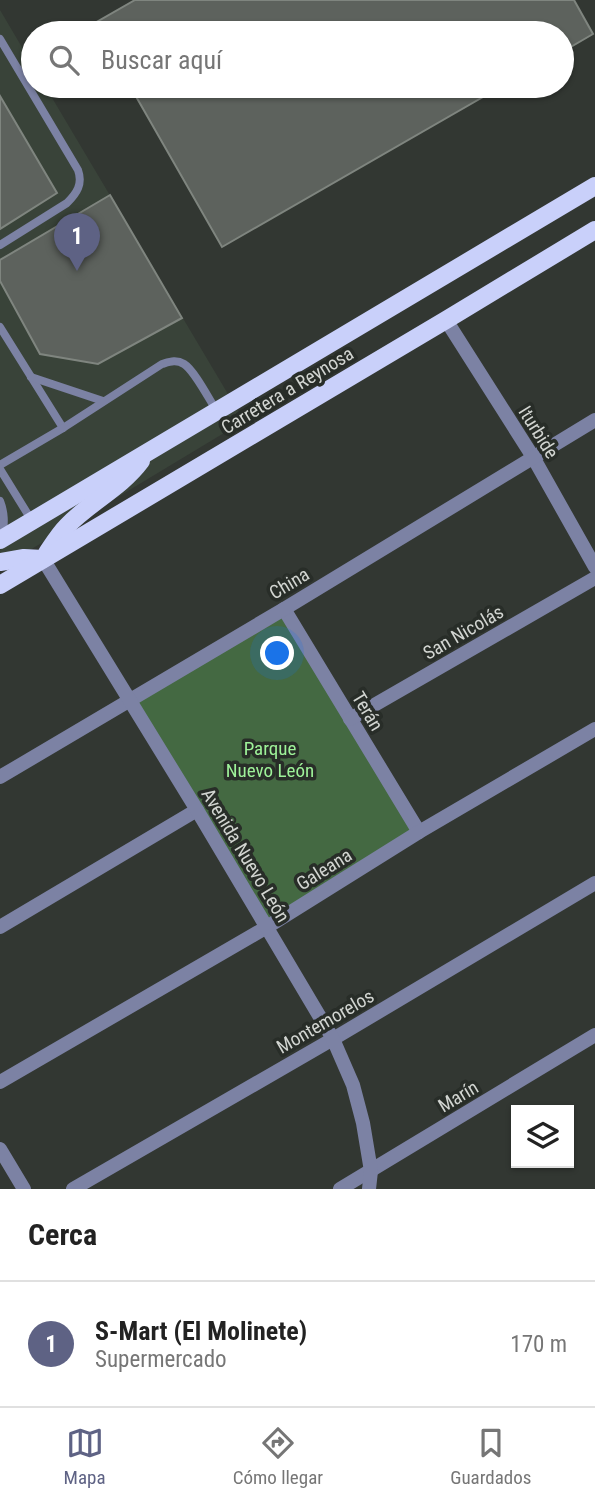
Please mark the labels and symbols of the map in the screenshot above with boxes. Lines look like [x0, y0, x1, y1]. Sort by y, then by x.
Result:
pin: 1 [54, 213, 100, 271]
street label: Carretera a Reynosa [217, 342, 358, 439]
street label: Iturbide [514, 402, 564, 463]
street label: China [265, 563, 313, 604]
street label: San Nicolás [419, 600, 508, 665]
your location [260, 636, 294, 670]
street label: Terán [347, 688, 388, 735]
park label: Parque Nuevo León [226, 737, 314, 782]
street label: Avenida Nuevo León [197, 784, 295, 926]
street label: Galeana [292, 844, 356, 895]
street label: Montemorelos [272, 984, 378, 1059]
street label: Marín [434, 1076, 483, 1117]

